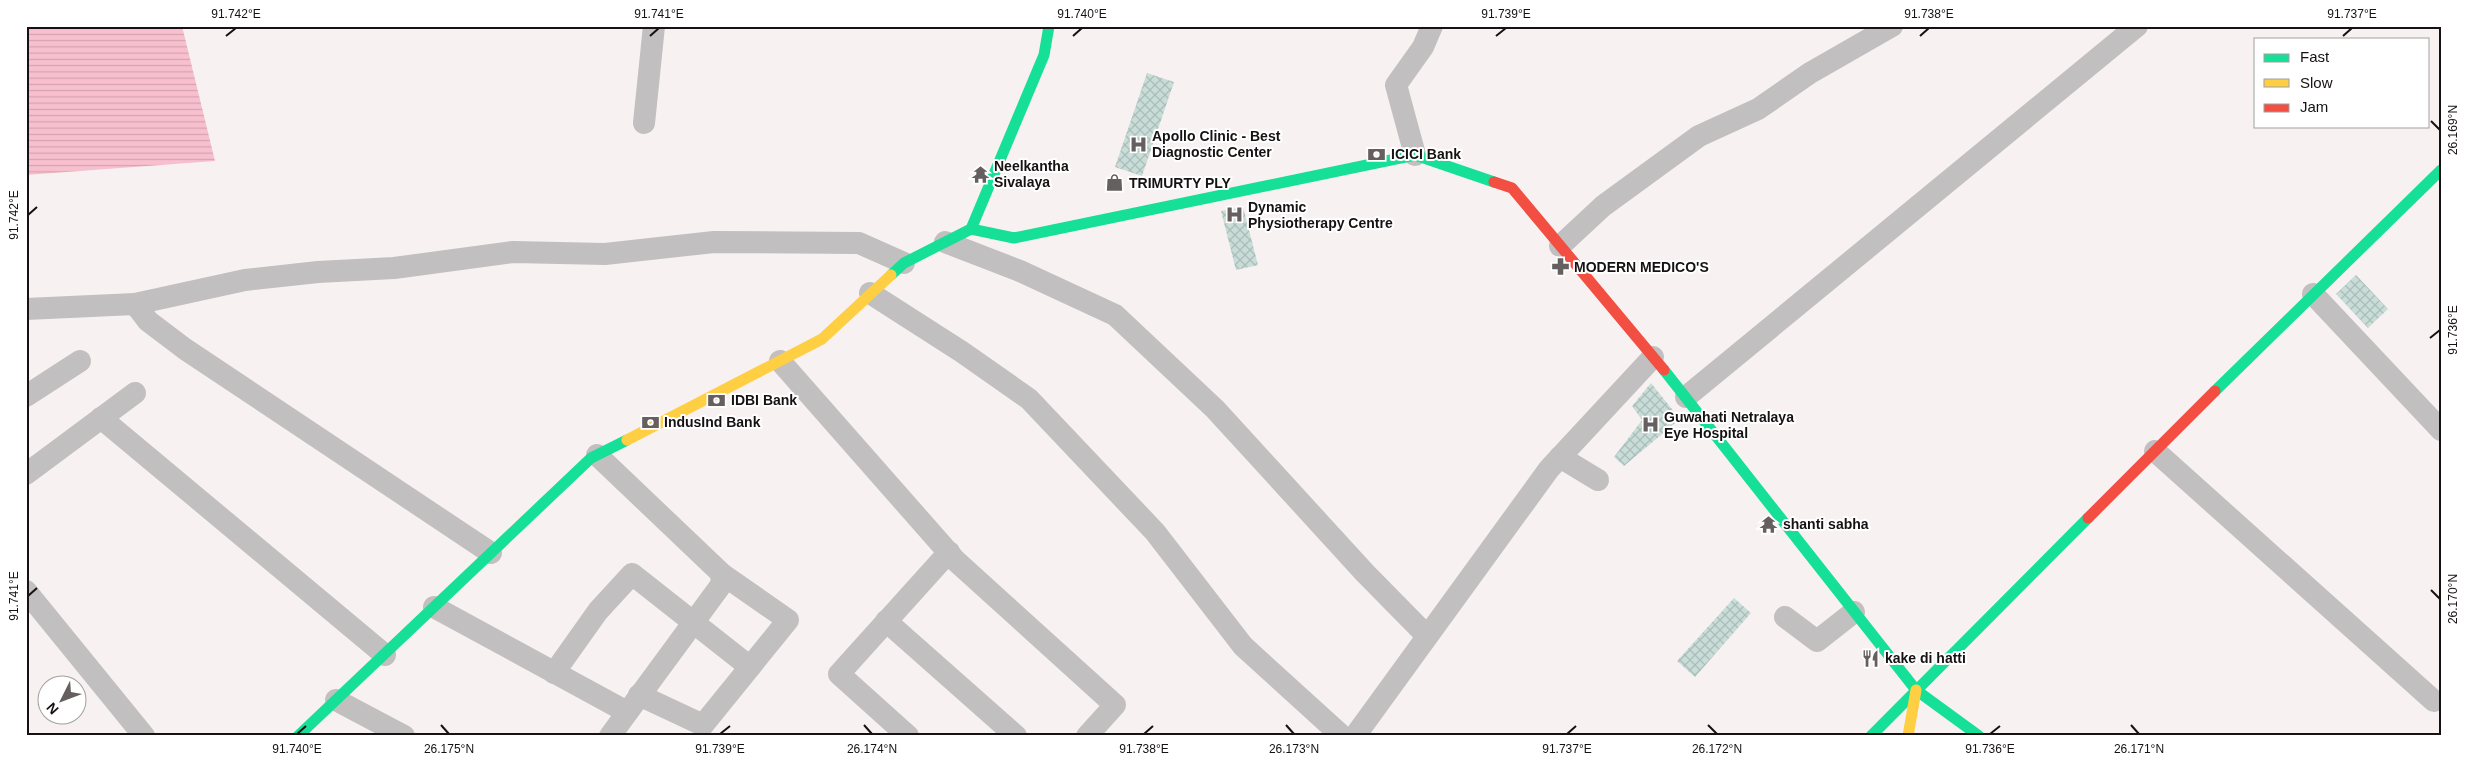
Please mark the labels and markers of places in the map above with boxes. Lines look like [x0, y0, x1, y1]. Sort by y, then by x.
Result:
place label: Apollo Clinic - Best Diagnostic Center [1152, 128, 1281, 160]
hospital icon: Apollo Clinic - Best Diagnostic Center [1128, 134, 1148, 154]
bank icon: ICICI Bank [1367, 144, 1387, 164]
place label: ICICI Bank [1391, 146, 1461, 162]
place label: Neelkantha Sivalaya [994, 158, 1069, 190]
temple icon: Neelkantha Sivalaya [970, 164, 990, 184]
shop icon: TRIMURTY PLY [1105, 173, 1125, 193]
place label: TRIMURTY PLY [1129, 175, 1232, 191]
place label: Dynamic Physiotherapy Centre [1248, 199, 1393, 231]
hospital icon: Dynamic Physiotherapy Centre [1224, 205, 1244, 225]
pharmacy icon: MODERN MEDICO'S [1550, 257, 1570, 277]
place label: MODERN MEDICO'S [1574, 259, 1709, 275]
bank icon: IDBI Bank [707, 390, 727, 410]
place label: IDBI Bank [731, 392, 797, 408]
place label: Guwahati Netralaya Eye Hospital [1664, 409, 1794, 441]
bank icon: IndusInd Bank [640, 412, 660, 432]
place label: IndusInd Bank [664, 414, 761, 430]
hospital icon: Guwahati Netralaya Eye Hospital [1640, 415, 1660, 435]
temple icon: shanti sabha [1759, 514, 1779, 534]
place label: shanti sabha [1783, 516, 1869, 532]
restaurant icon: kake di hatti [1861, 648, 1881, 668]
place label: kake di hatti [1885, 650, 1966, 666]

